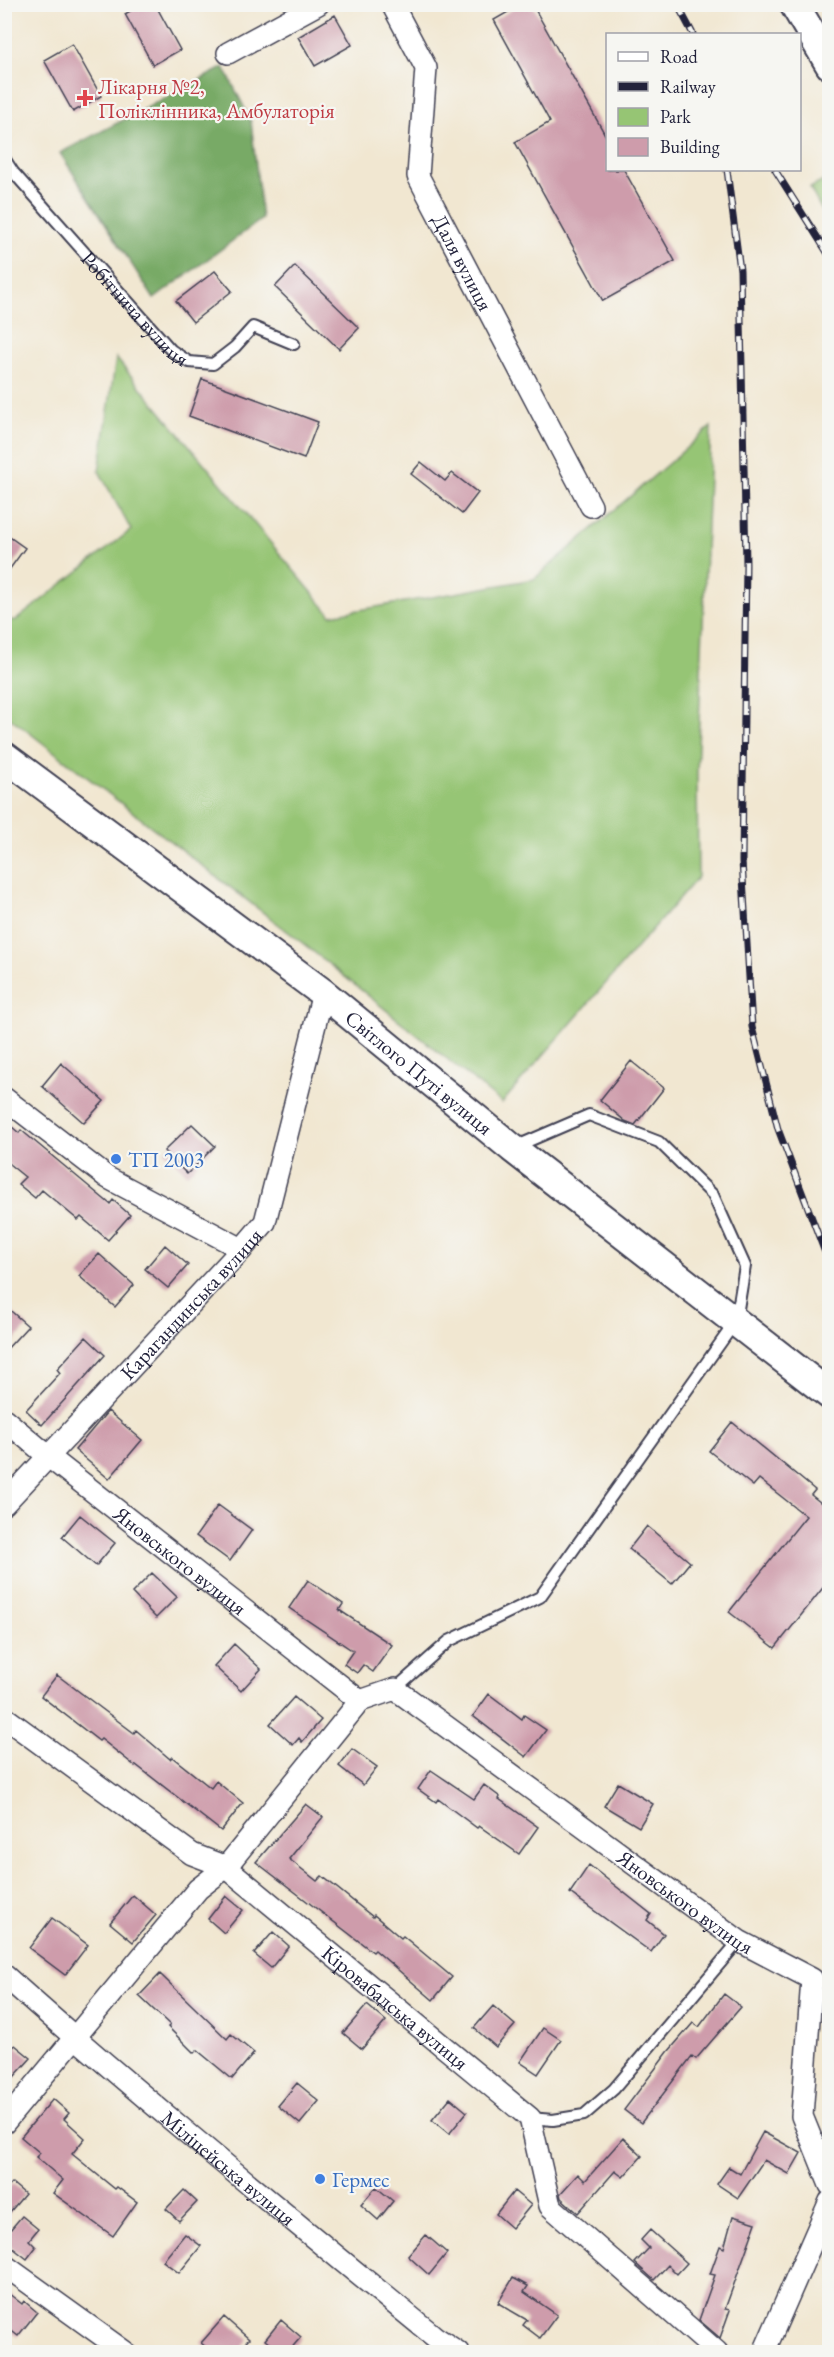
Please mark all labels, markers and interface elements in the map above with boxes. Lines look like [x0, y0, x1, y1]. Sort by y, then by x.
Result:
legend [606, 33, 801, 171]
text: Road [660, 45, 699, 68]
place label: Лікарня №2, Поліклінника, Амбулаторія [98, 73, 335, 124]
text: Railway [660, 75, 716, 98]
marker: Лікарня №2, Поліклінника, Амбулаторія [76, 89, 94, 107]
text: Park [660, 105, 691, 128]
text: Building [660, 135, 720, 158]
street label: Даля вулиця [427, 209, 500, 315]
street label: Робітнича вулиця [76, 245, 194, 372]
street label: Світлого Путі вулиця [340, 1004, 499, 1140]
place label: ТП 2003 [128, 1146, 204, 1173]
marker: ТП 2003 [109, 1152, 123, 1166]
street label: Карагандинська вулиця [114, 1222, 268, 1385]
street label: Яновського вулиця [108, 1499, 252, 1621]
street label: Яновського вулиця [612, 1843, 758, 1960]
street label: Кіровабадська вулиця [317, 1939, 474, 2075]
street label: Міліцейська вулиця [156, 2104, 302, 2231]
place label: Гермес [332, 2166, 390, 2193]
marker: Гермес [313, 2172, 327, 2186]

